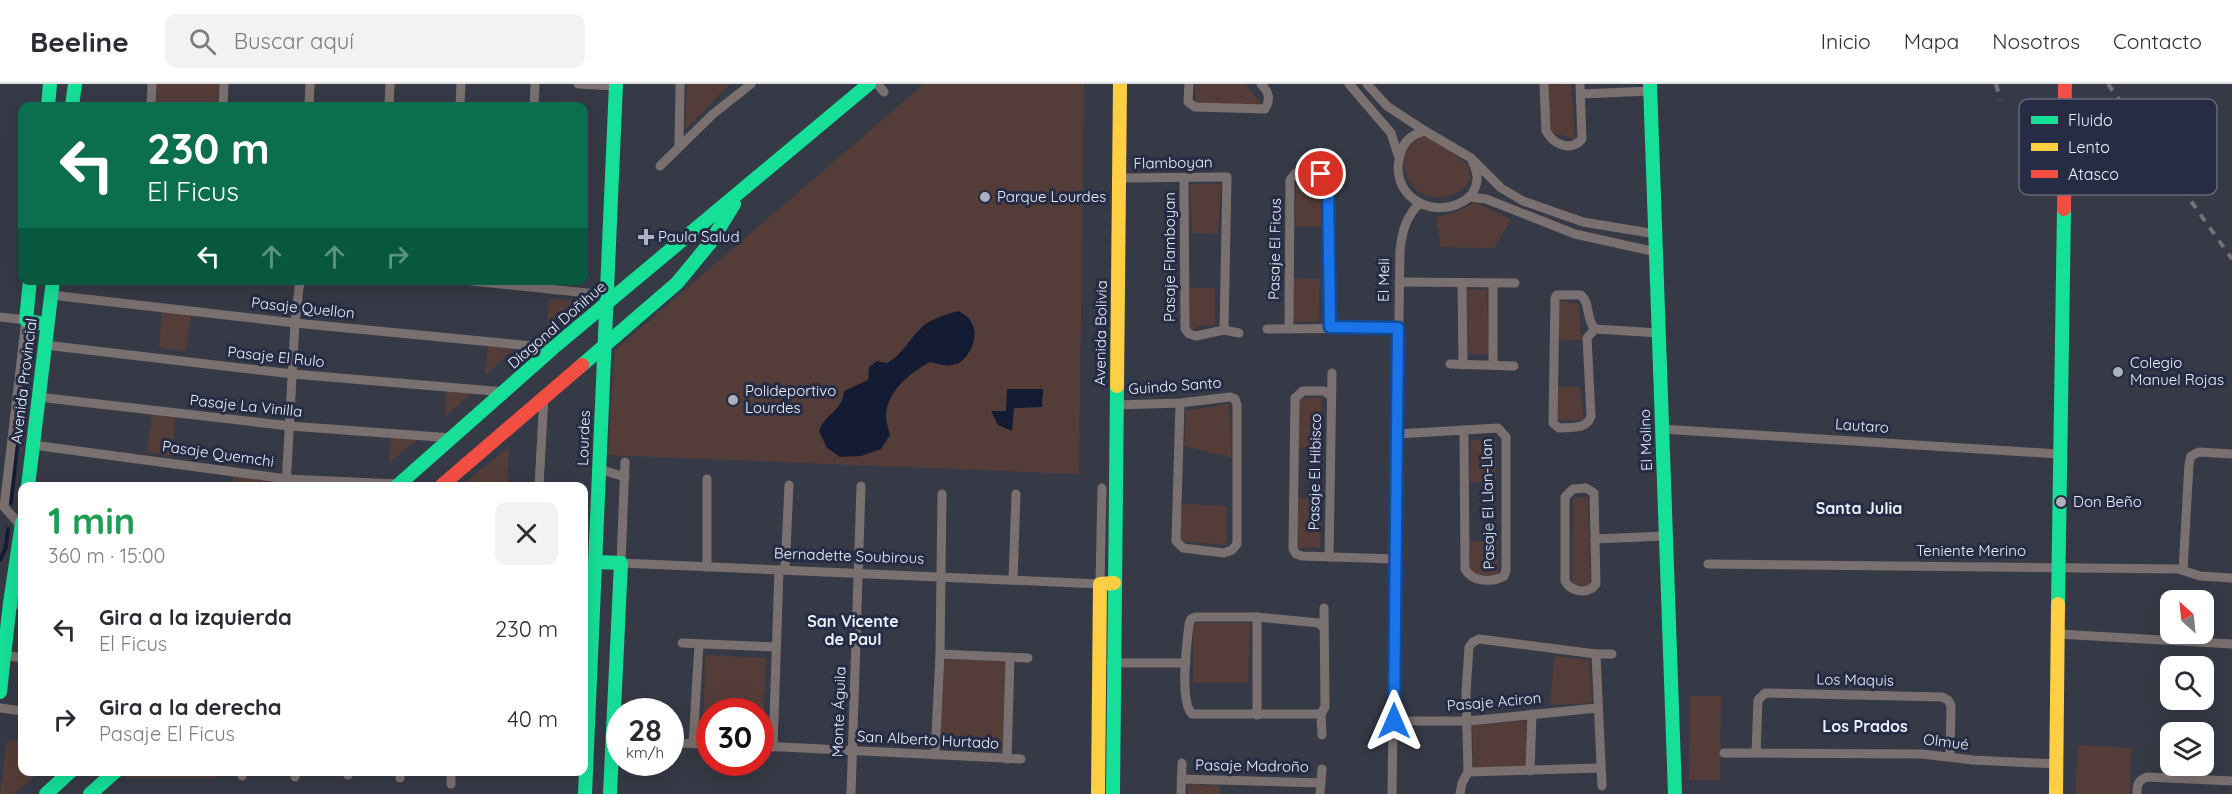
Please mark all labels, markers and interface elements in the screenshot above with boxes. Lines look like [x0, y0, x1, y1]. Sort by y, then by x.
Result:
search box [165, 14, 585, 68]
text: Beeline [30, 24, 129, 59]
icon: search [186, 25, 219, 58]
text: Buscar aquí [234, 27, 354, 55]
text: Inicio [1821, 28, 1871, 54]
text: Mapa [1904, 28, 1959, 54]
text: Nosotros [1992, 28, 2080, 54]
text: Contacto [2113, 28, 2202, 54]
legend [2019, 99, 2217, 195]
text: Fluido [2068, 110, 2113, 130]
text: 230 m [147, 122, 270, 175]
icon: left [48, 126, 126, 204]
text: Lento [2068, 137, 2110, 157]
pin [1295, 148, 1346, 199]
street label: Flamboyan [1133, 152, 1213, 173]
icon: arrive [1304, 157, 1337, 190]
text: Atasco [2068, 164, 2119, 184]
text: El Ficus [147, 174, 239, 208]
place label: Parque Lourdes [997, 187, 1106, 206]
marker: Parque Lourdes [978, 190, 992, 204]
street label: Pasaje Flamboyan [1160, 192, 1179, 322]
street label: Pasaje El Ficus [1264, 198, 1285, 300]
place label: Paula Salud [658, 227, 740, 246]
marker: Paula Salud [639, 230, 653, 244]
icon: left [192, 240, 225, 273]
icon: ahead [255, 240, 288, 273]
icon: ahead [318, 240, 351, 273]
icon: right [381, 240, 414, 273]
street label: El Meli [1374, 258, 1393, 302]
street label: Diagonal Doñihue [504, 277, 610, 372]
street label: Avenida Bolivia [1090, 280, 1111, 386]
street label: Pasaje Quellon [250, 293, 356, 322]
street label: Avenida Provincial [6, 317, 41, 445]
street label: Pasaje El Rulo [226, 342, 326, 371]
place label: Colegio Manuel Rojas [2130, 353, 2224, 389]
marker: Colegio Manuel Rojas [2111, 365, 2125, 379]
street label: Guindo Santo [1128, 373, 1222, 398]
place label: Polideportivo Lourdes [745, 381, 836, 417]
street label: Pasaje La Vinilla [189, 390, 303, 421]
marker: Polideportivo Lourdes [726, 393, 740, 407]
street label: El Molino [1635, 409, 1656, 471]
street label: Lourdes [573, 410, 594, 466]
street label: Pasaje El Hibisco [1304, 413, 1325, 531]
street label: Lautaro [1834, 414, 1890, 437]
street label: Pasaje Quemchi [161, 436, 275, 471]
street label: Pasaje El Llan-Llan [1477, 438, 1498, 570]
place label: Don Beño [2073, 492, 2142, 511]
marker: Don Beño [2054, 495, 2068, 509]
text: 1 min [48, 498, 135, 543]
district label: Santa Julia [1816, 498, 1902, 518]
button: close [495, 502, 558, 565]
street label: Teniente Merino [1916, 541, 2026, 560]
text: 360 m · 15:00 [48, 543, 166, 568]
street label: Bernadette Soubirous [774, 543, 925, 568]
north arrow [2160, 590, 2214, 644]
map controls [2160, 590, 2214, 776]
text: Gira a la izquierda [99, 603, 292, 631]
district label: San Vicente de Paul [807, 611, 899, 649]
icon: left [48, 613, 81, 646]
text: 230 m [495, 615, 558, 643]
text: El Ficus [99, 631, 167, 656]
button: search [2160, 656, 2214, 710]
street label: Monte Águila [827, 666, 850, 758]
street label: Los Maquis [1816, 669, 1894, 690]
street label: Pasaje Aciron [1446, 688, 1542, 715]
position arrow [1362, 689, 1426, 753]
text: Gira a la derecha [99, 693, 282, 721]
speed limit sign: 30 [696, 698, 774, 776]
icon: right [48, 703, 81, 736]
text: 40 m [507, 705, 558, 733]
text: 28 [628, 711, 662, 749]
district label: Los Prados [1822, 716, 1908, 736]
text: Pasaje El Ficus [99, 721, 235, 746]
button: layers [2160, 722, 2214, 776]
street label: San Alberto Hurtado [856, 726, 1000, 753]
street label: Olmué [1922, 729, 1970, 754]
text: km/h [626, 743, 664, 762]
street label: Pasaje Madroño [1195, 755, 1309, 776]

